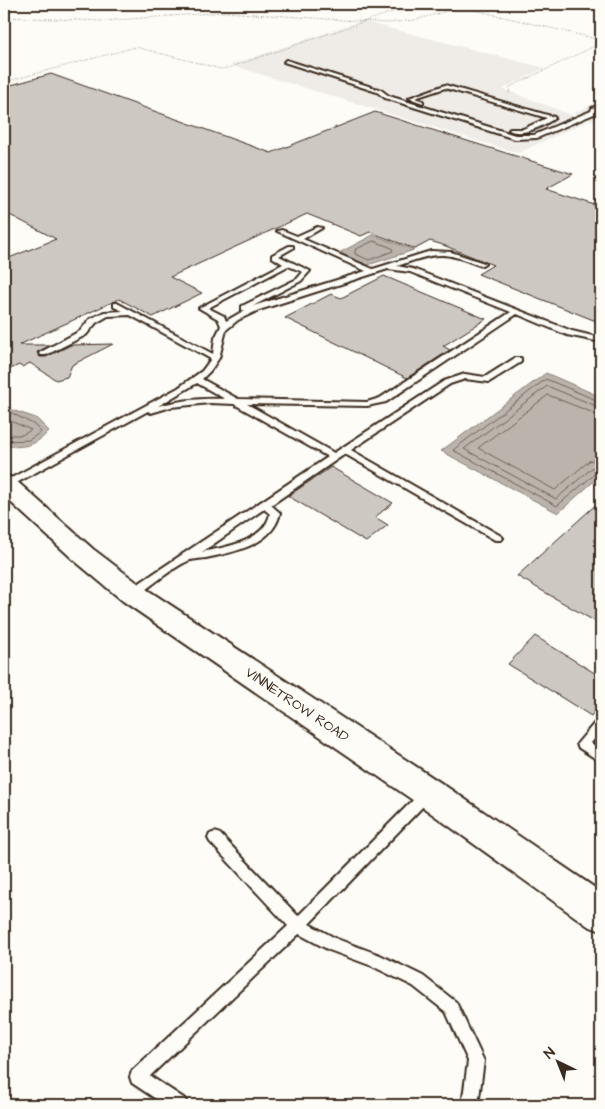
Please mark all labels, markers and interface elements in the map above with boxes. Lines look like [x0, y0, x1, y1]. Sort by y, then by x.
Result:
street label: VINNETROW ROAD [241, 663, 353, 747]
north arrow [532, 1036, 582, 1086]
text: N [540, 1043, 560, 1064]

